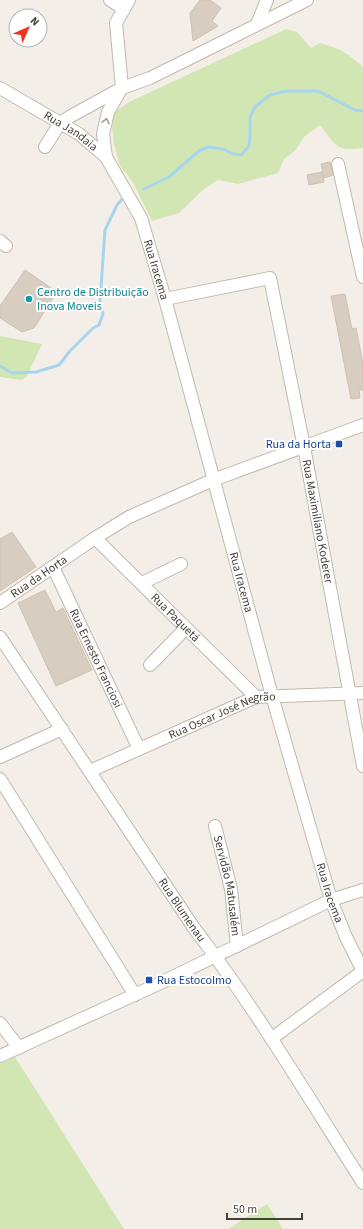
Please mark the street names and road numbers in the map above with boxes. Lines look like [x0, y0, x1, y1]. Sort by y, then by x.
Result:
street label: Rua Jandaia [41, 107, 102, 155]
street label: Rua Iracema [139, 237, 173, 302]
street label: Rua Maximiliano Koderer [298, 458, 338, 585]
street label: Rua Iracema [225, 550, 258, 614]
street label: Rua da Horta [7, 551, 71, 602]
street label: Rua Paquetá [147, 589, 204, 646]
street label: Rua Ernesto Franciosi [65, 606, 127, 711]
street label: Rua Oscar José Negrão [166, 688, 276, 743]
street label: Servidão Matusalém [209, 833, 244, 937]
street label: Rua Iracema [312, 861, 348, 925]
street label: Rua Blumenau [154, 875, 210, 945]

